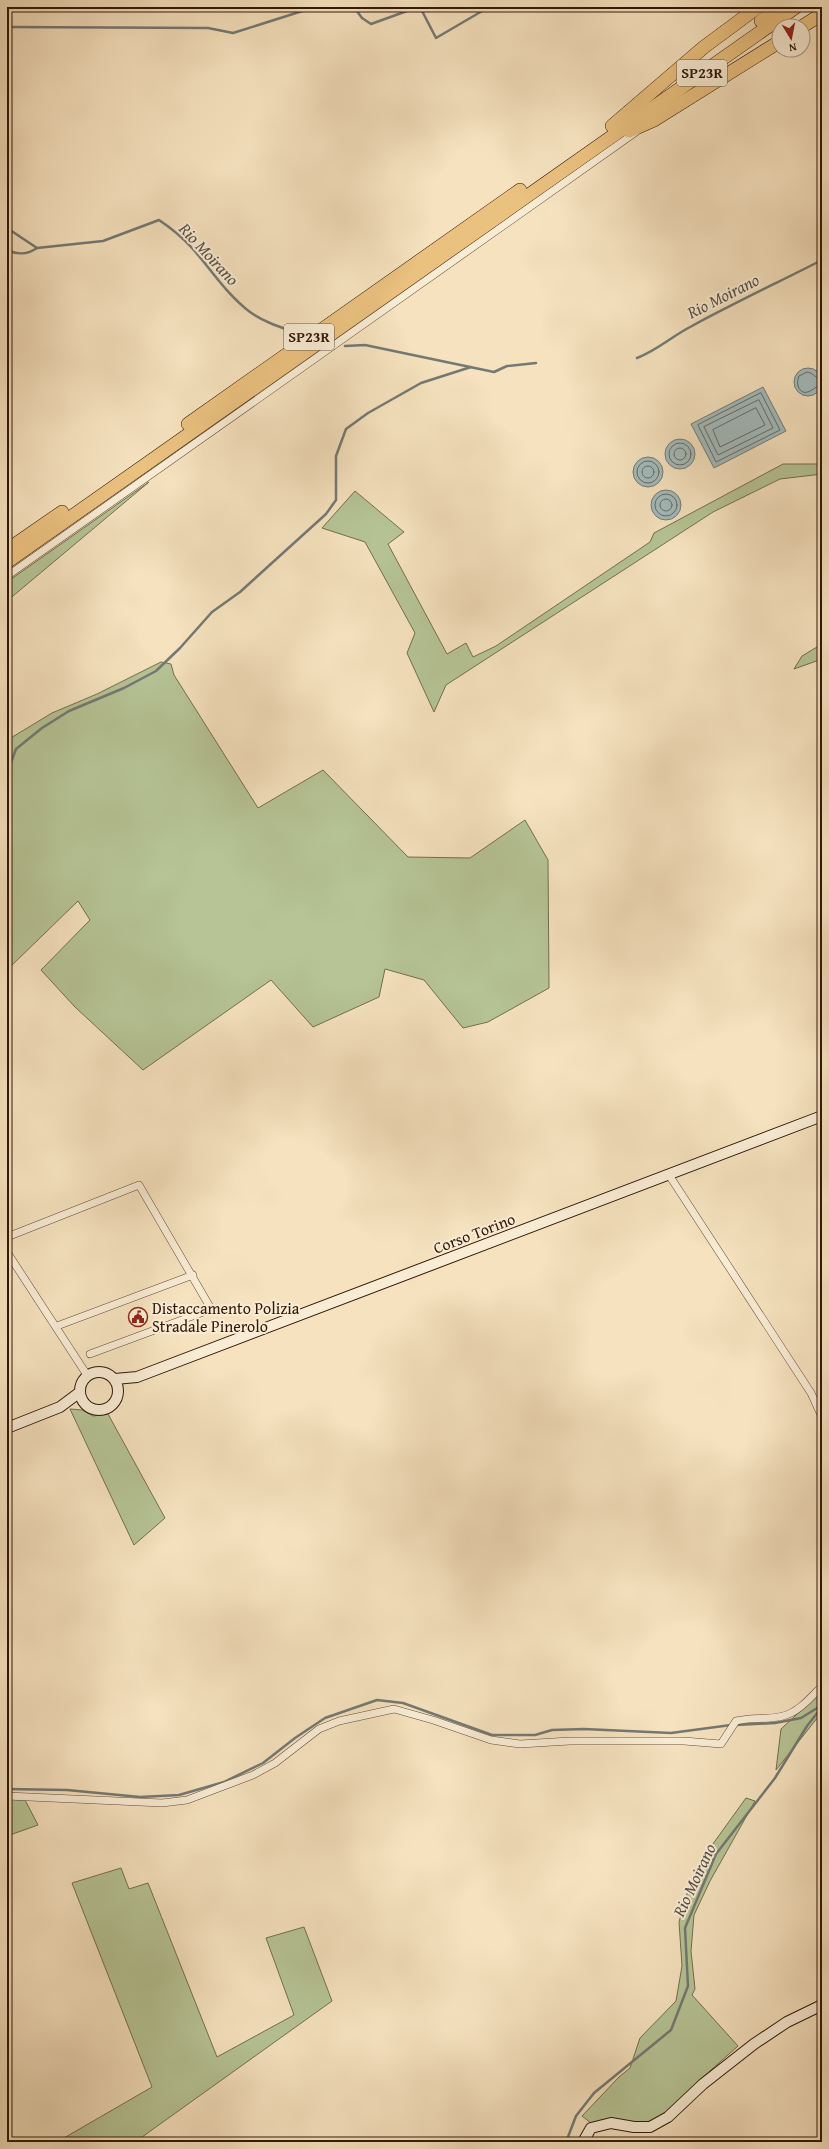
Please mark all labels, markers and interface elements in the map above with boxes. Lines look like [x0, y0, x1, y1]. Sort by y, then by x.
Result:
north arrow [771, 18, 811, 58]
text: N [787, 39, 798, 56]
road number: SP23R [677, 60, 727, 86]
water label: Rio Moirano [173, 216, 245, 291]
water label: Rio Moirano [681, 267, 763, 325]
road number: SP23R [284, 324, 334, 350]
street label: Corso Torino [429, 1206, 519, 1260]
place label: Distaccamento Polizia Stradale Pinerolo [152, 1296, 300, 1338]
public building icon: Distaccamento Polizia Stradale Pinerolo [127, 1306, 149, 1328]
water label: Rio Moirano [665, 1839, 721, 1921]

